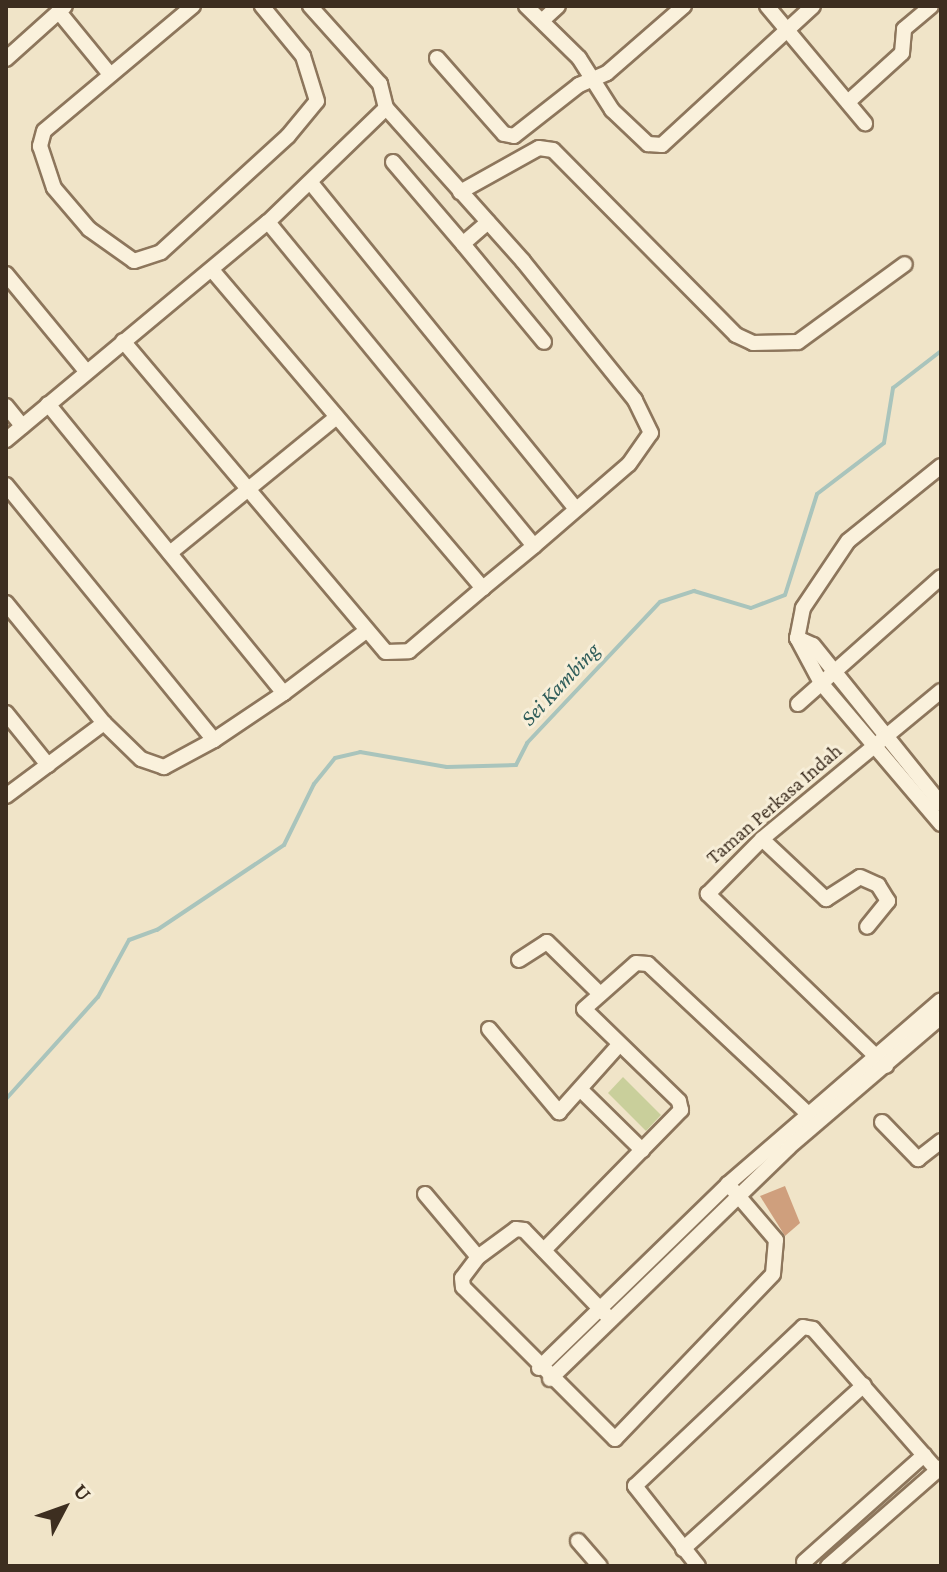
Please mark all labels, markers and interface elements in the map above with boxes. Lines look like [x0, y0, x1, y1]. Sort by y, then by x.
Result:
water label: Sei Kambing [515, 637, 605, 731]
street label: Taman Perkasa Indah [701, 739, 847, 869]
north arrow [24, 1468, 104, 1548]
text: U [68, 1478, 97, 1506]

